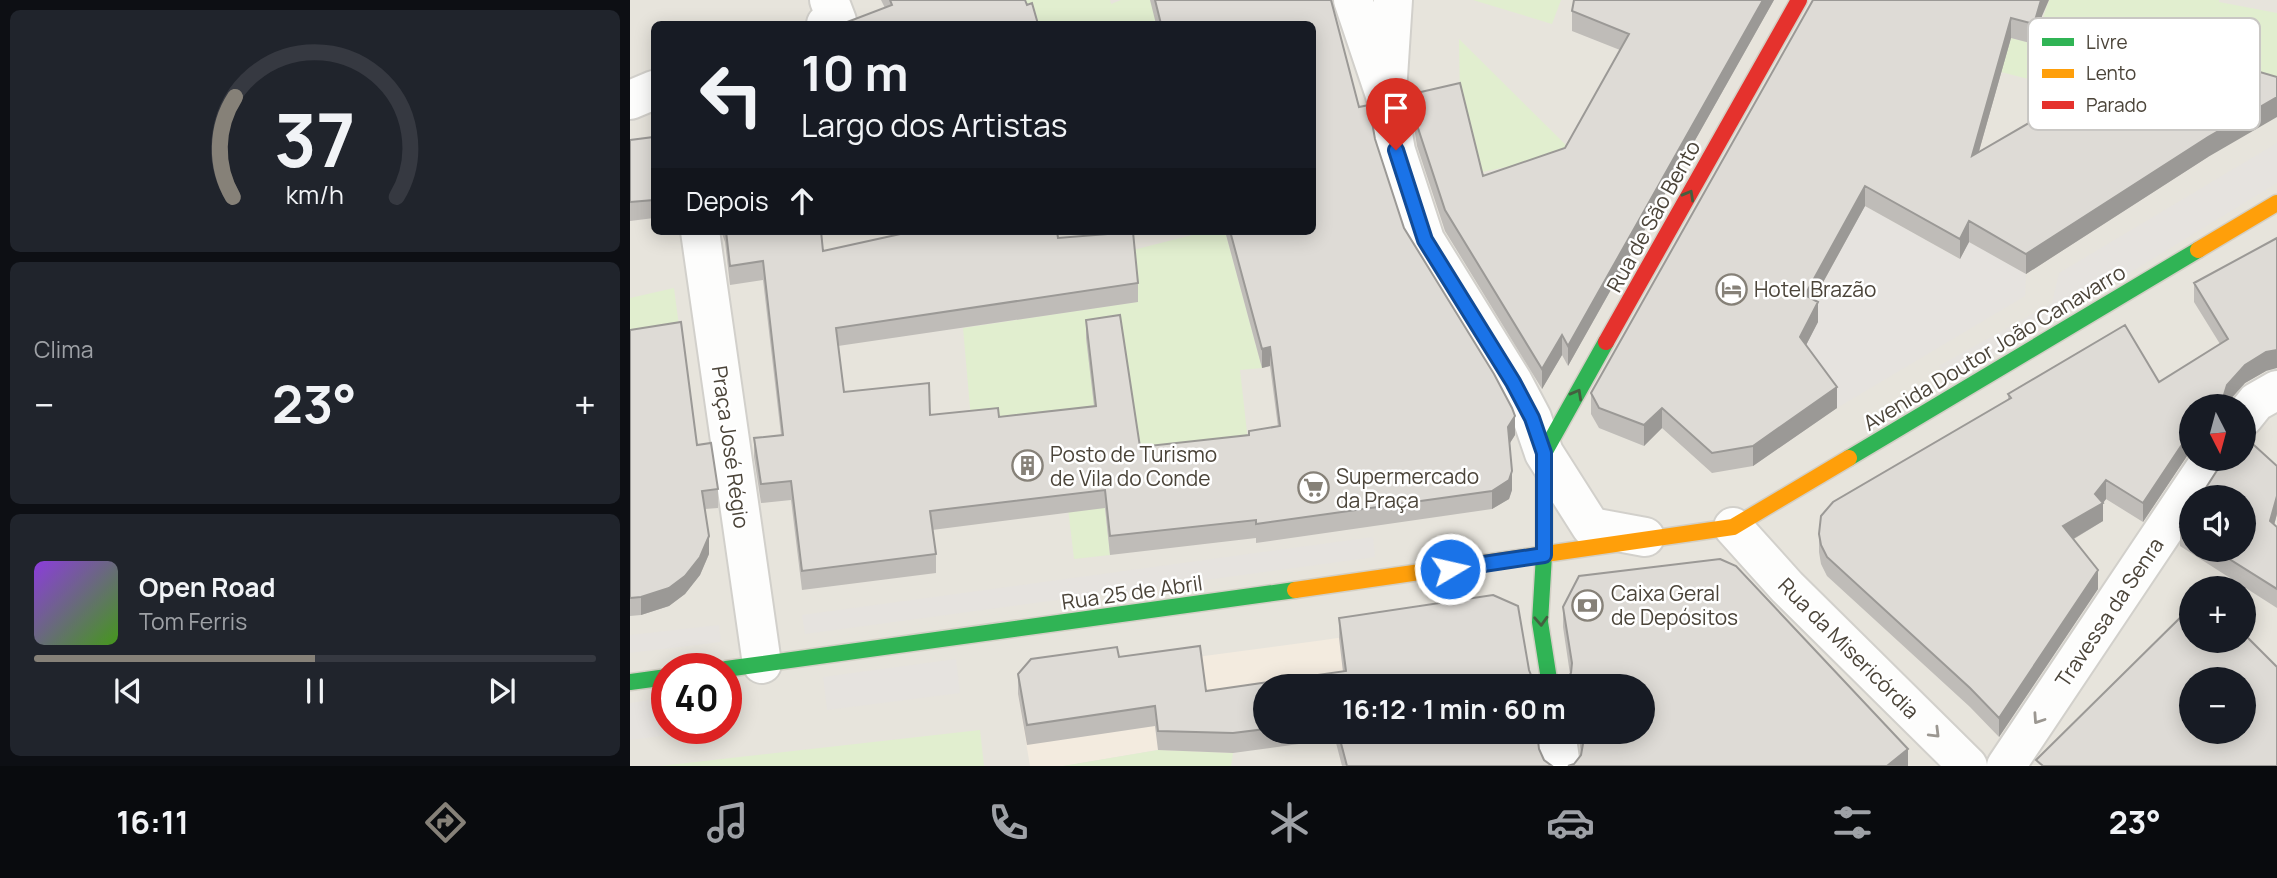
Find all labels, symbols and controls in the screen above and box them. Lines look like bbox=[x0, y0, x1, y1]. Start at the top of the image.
legend bbox=[2028, 18, 2260, 130]
text: Livre bbox=[2086, 29, 2128, 55]
text: 10 m bbox=[801, 39, 909, 106]
icon: left bbox=[686, 49, 777, 140]
text: Lento bbox=[2086, 60, 2136, 86]
pin bbox=[1366, 78, 1426, 150]
text: 37 bbox=[274, 89, 356, 189]
icon: arrive bbox=[1377, 89, 1415, 127]
text: Parado bbox=[2086, 92, 2147, 118]
text: Largo dos Artistas bbox=[801, 103, 1068, 147]
street label: Rua de São Bento bbox=[1600, 135, 1706, 297]
text: km/h bbox=[286, 177, 344, 212]
icon: ahead bbox=[783, 182, 821, 220]
text: Depois bbox=[686, 183, 769, 219]
one-way arrow bbox=[1681, 190, 1694, 203]
street label: Avenida Doutor João Canavarro bbox=[1858, 257, 2130, 437]
hotel icon: Hotel Brazão bbox=[1714, 272, 1748, 306]
place label: Hotel Brazão bbox=[1754, 275, 1876, 303]
text: Clima bbox=[34, 333, 93, 365]
street label: Praça José Régio bbox=[706, 364, 756, 530]
text: 23° bbox=[272, 368, 357, 439]
text: − bbox=[34, 378, 55, 430]
text: + bbox=[574, 378, 596, 430]
one-way arrow bbox=[1569, 388, 1582, 401]
north arrow bbox=[2179, 394, 2256, 471]
map controls bbox=[2179, 394, 2256, 744]
place label: Posto de Turismo de Vila do Conde bbox=[1050, 440, 1217, 492]
building icon: Posto de Turismo de Vila do Conde bbox=[1010, 449, 1044, 483]
place label: Supermercado da Praça bbox=[1336, 462, 1479, 514]
supermarket icon: Supermercado da Praça bbox=[1296, 471, 1330, 505]
button: sound bbox=[2179, 485, 2256, 562]
position arrow bbox=[1413, 532, 1487, 606]
street label: Travessa da Senra bbox=[2049, 532, 2169, 692]
street label: Rua 25 de Abril bbox=[1060, 568, 1204, 616]
text: Open Road bbox=[139, 569, 275, 605]
street label: Rua da Misericórdia bbox=[1773, 572, 1925, 724]
button: + bbox=[2179, 576, 2256, 653]
place label: Caixa Geral de Depósitos bbox=[1611, 579, 1738, 631]
bank icon: Caixa Geral de Depósitos bbox=[1571, 588, 1605, 622]
text: Tom Ferris bbox=[139, 605, 247, 637]
one-way arrow bbox=[1534, 616, 1549, 627]
speed limit sign: 40 bbox=[651, 653, 742, 744]
button: − bbox=[2179, 667, 2256, 744]
icon: previous bbox=[109, 672, 147, 710]
icon: pause bbox=[296, 672, 334, 710]
icon: next bbox=[483, 672, 521, 710]
text: 16:12 · 1 min · 60 m bbox=[1342, 691, 1566, 727]
one-way arrow bbox=[2034, 711, 2046, 724]
one-way arrow bbox=[1926, 725, 1939, 738]
icon: directions bbox=[421, 798, 470, 847]
icon: music bbox=[703, 798, 752, 847]
icon: phone bbox=[984, 798, 1033, 847]
icon: climate bbox=[1265, 798, 1314, 847]
icon: car bbox=[1546, 798, 1595, 847]
icon: filters bbox=[1828, 798, 1877, 847]
text: 16:11 bbox=[116, 800, 189, 844]
text: 23° bbox=[2109, 800, 2161, 844]

